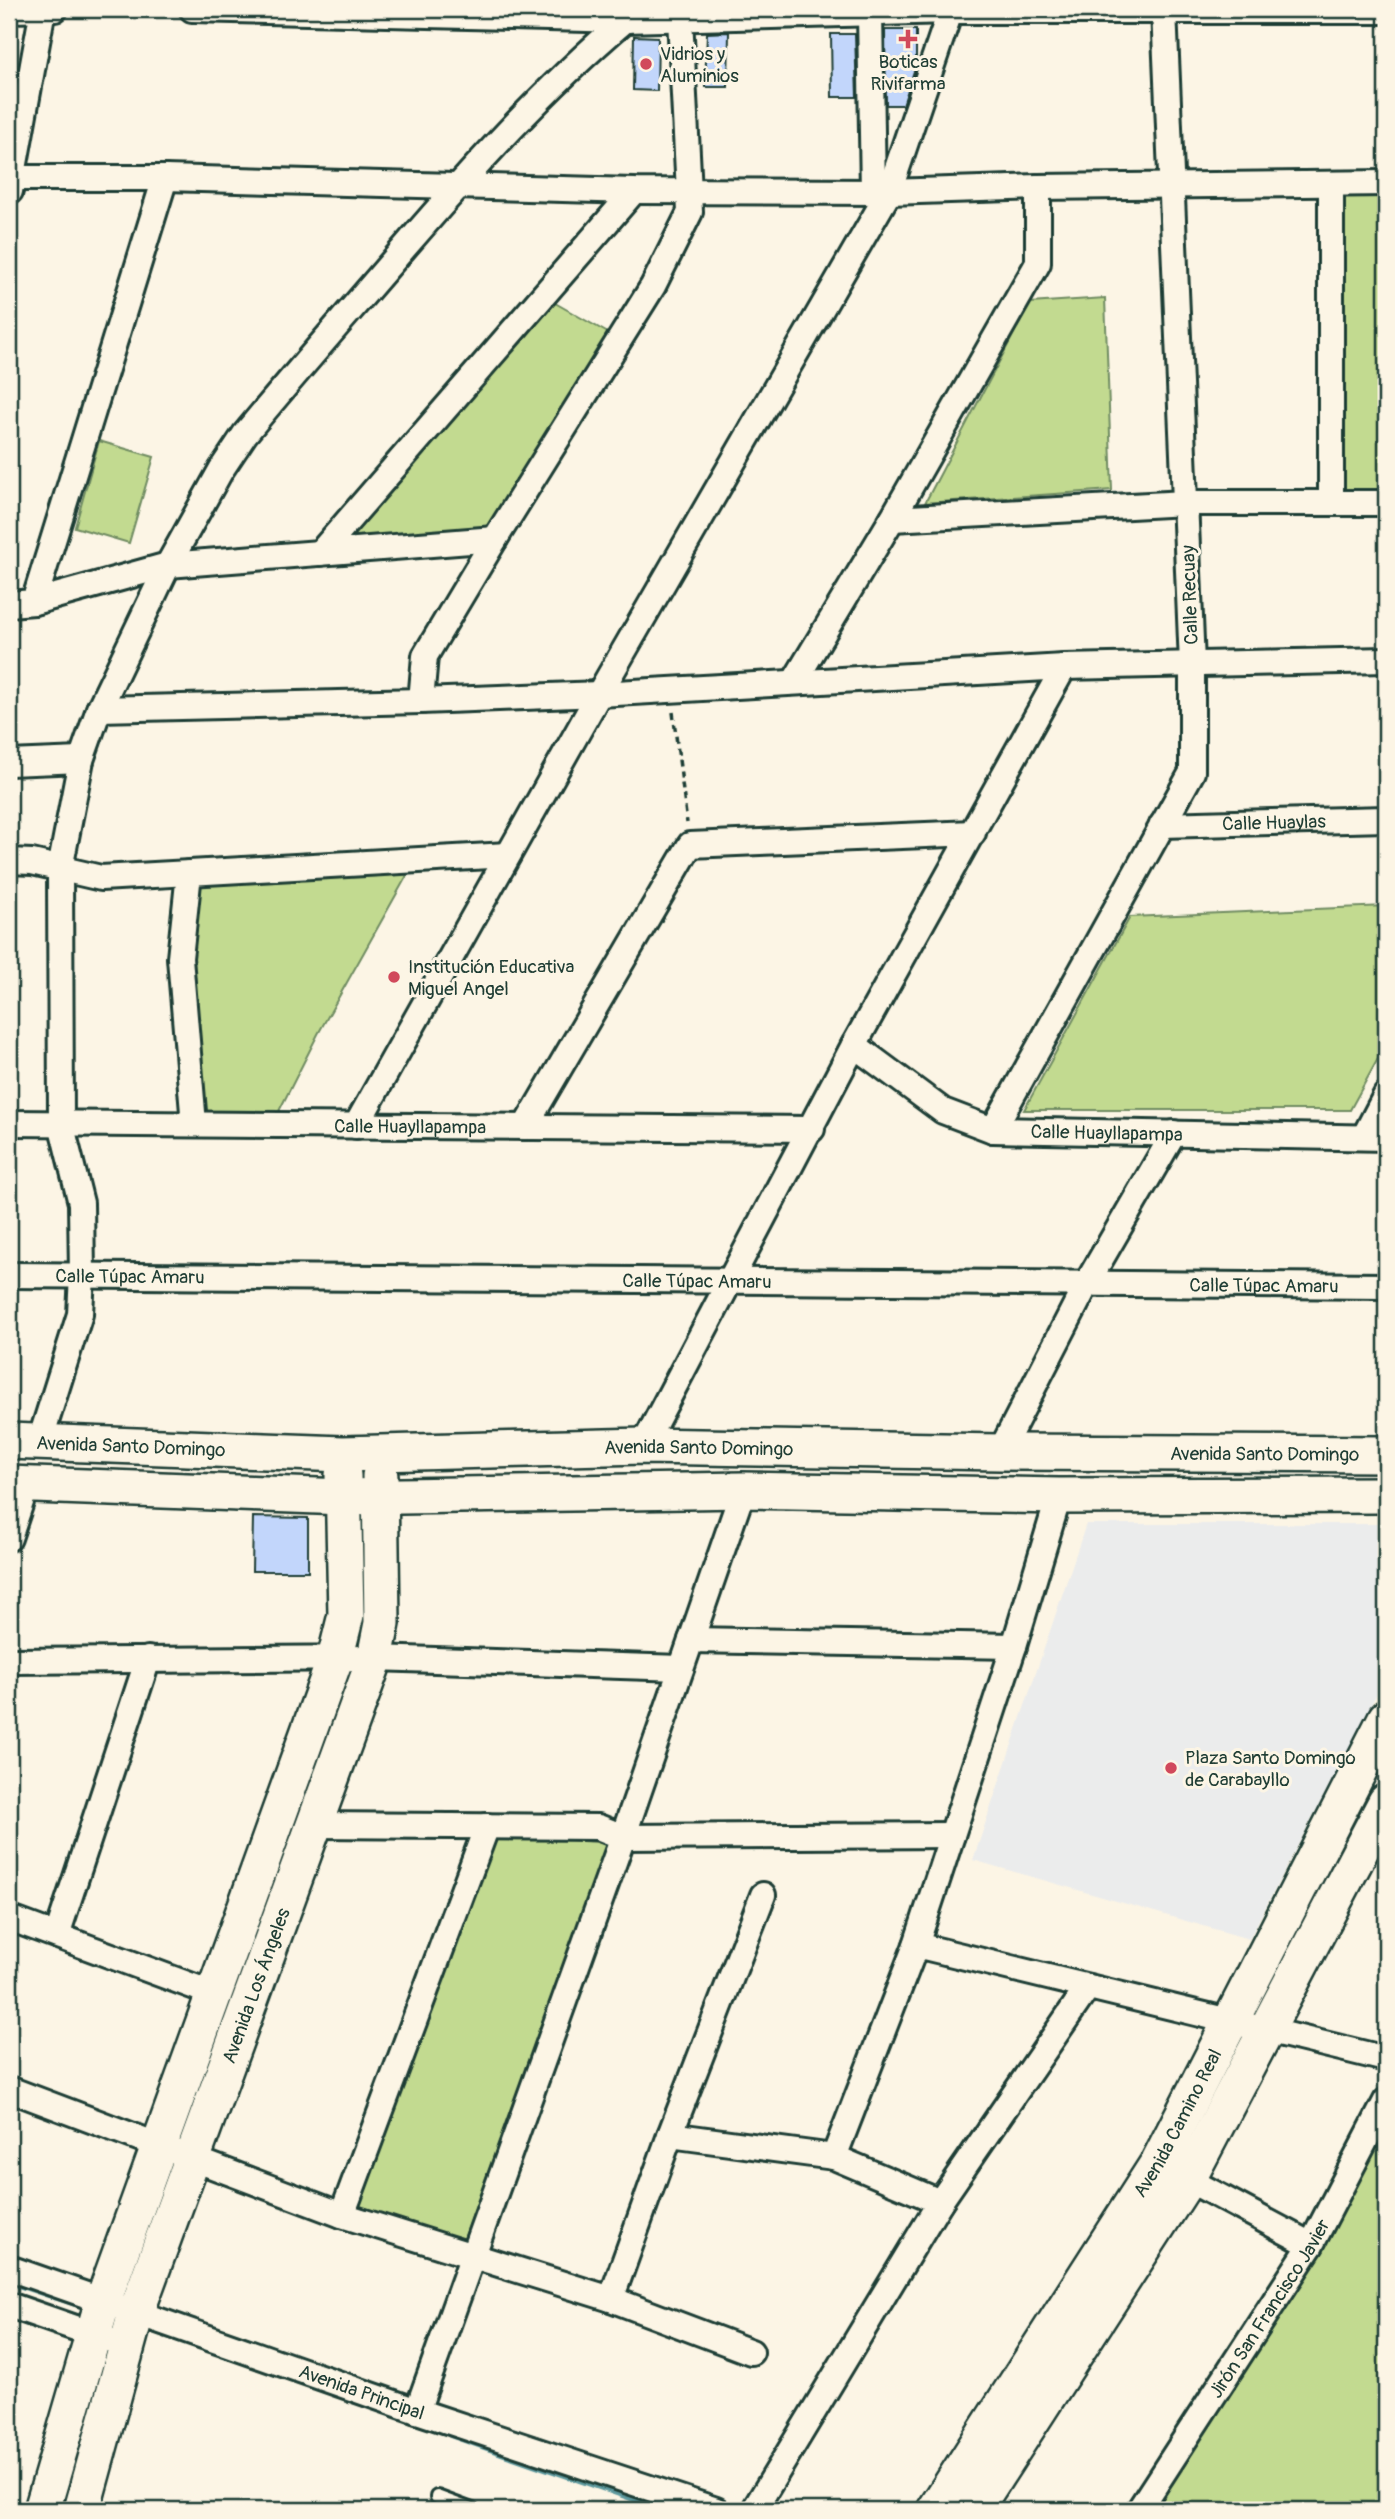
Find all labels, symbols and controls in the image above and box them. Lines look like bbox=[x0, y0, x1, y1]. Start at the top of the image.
marker: Boticas Rivifarma bbox=[900, 31, 916, 47]
place label: Vidrios y Aluminios bbox=[660, 42, 739, 88]
place label: Boticas Rivifarma bbox=[870, 50, 946, 96]
marker: Vidrios y Aluminios bbox=[638, 56, 654, 72]
street label: Calle Recuay bbox=[1176, 545, 1204, 645]
street label: Calle Huaylas bbox=[1222, 810, 1327, 836]
place label: Institución Educativa Miguel Angel bbox=[408, 955, 575, 1001]
marker: Institución Educativa Miguel Angel bbox=[386, 969, 402, 985]
street label: Calle Huayllapampa bbox=[334, 1114, 486, 1140]
street label: Calle Huayllapampa bbox=[1030, 1120, 1183, 1147]
street label: Calle Túpac Amaru bbox=[55, 1264, 205, 1290]
street label: Calle Túpac Amaru bbox=[622, 1269, 772, 1294]
street label: Calle Túpac Amaru bbox=[1189, 1273, 1339, 1299]
street label: Avenida Santo Domingo bbox=[36, 1431, 226, 1462]
street label: Avenida Santo Domingo bbox=[604, 1435, 793, 1462]
street label: Avenida Santo Domingo bbox=[1170, 1442, 1359, 1467]
place label: Plaza Santo Domingo de Carabayllo bbox=[1185, 1746, 1356, 1792]
marker: Plaza Santo Domingo de Carabayllo bbox=[1163, 1760, 1179, 1776]
street label: Avenida Los Ángeles bbox=[217, 1904, 296, 2067]
street label: Avenida Camino Real bbox=[1128, 2045, 1228, 2202]
street label: Jirón San Francisco Javier bbox=[1204, 2215, 1336, 2403]
street label: Avenida Principal bbox=[296, 2360, 427, 2426]

